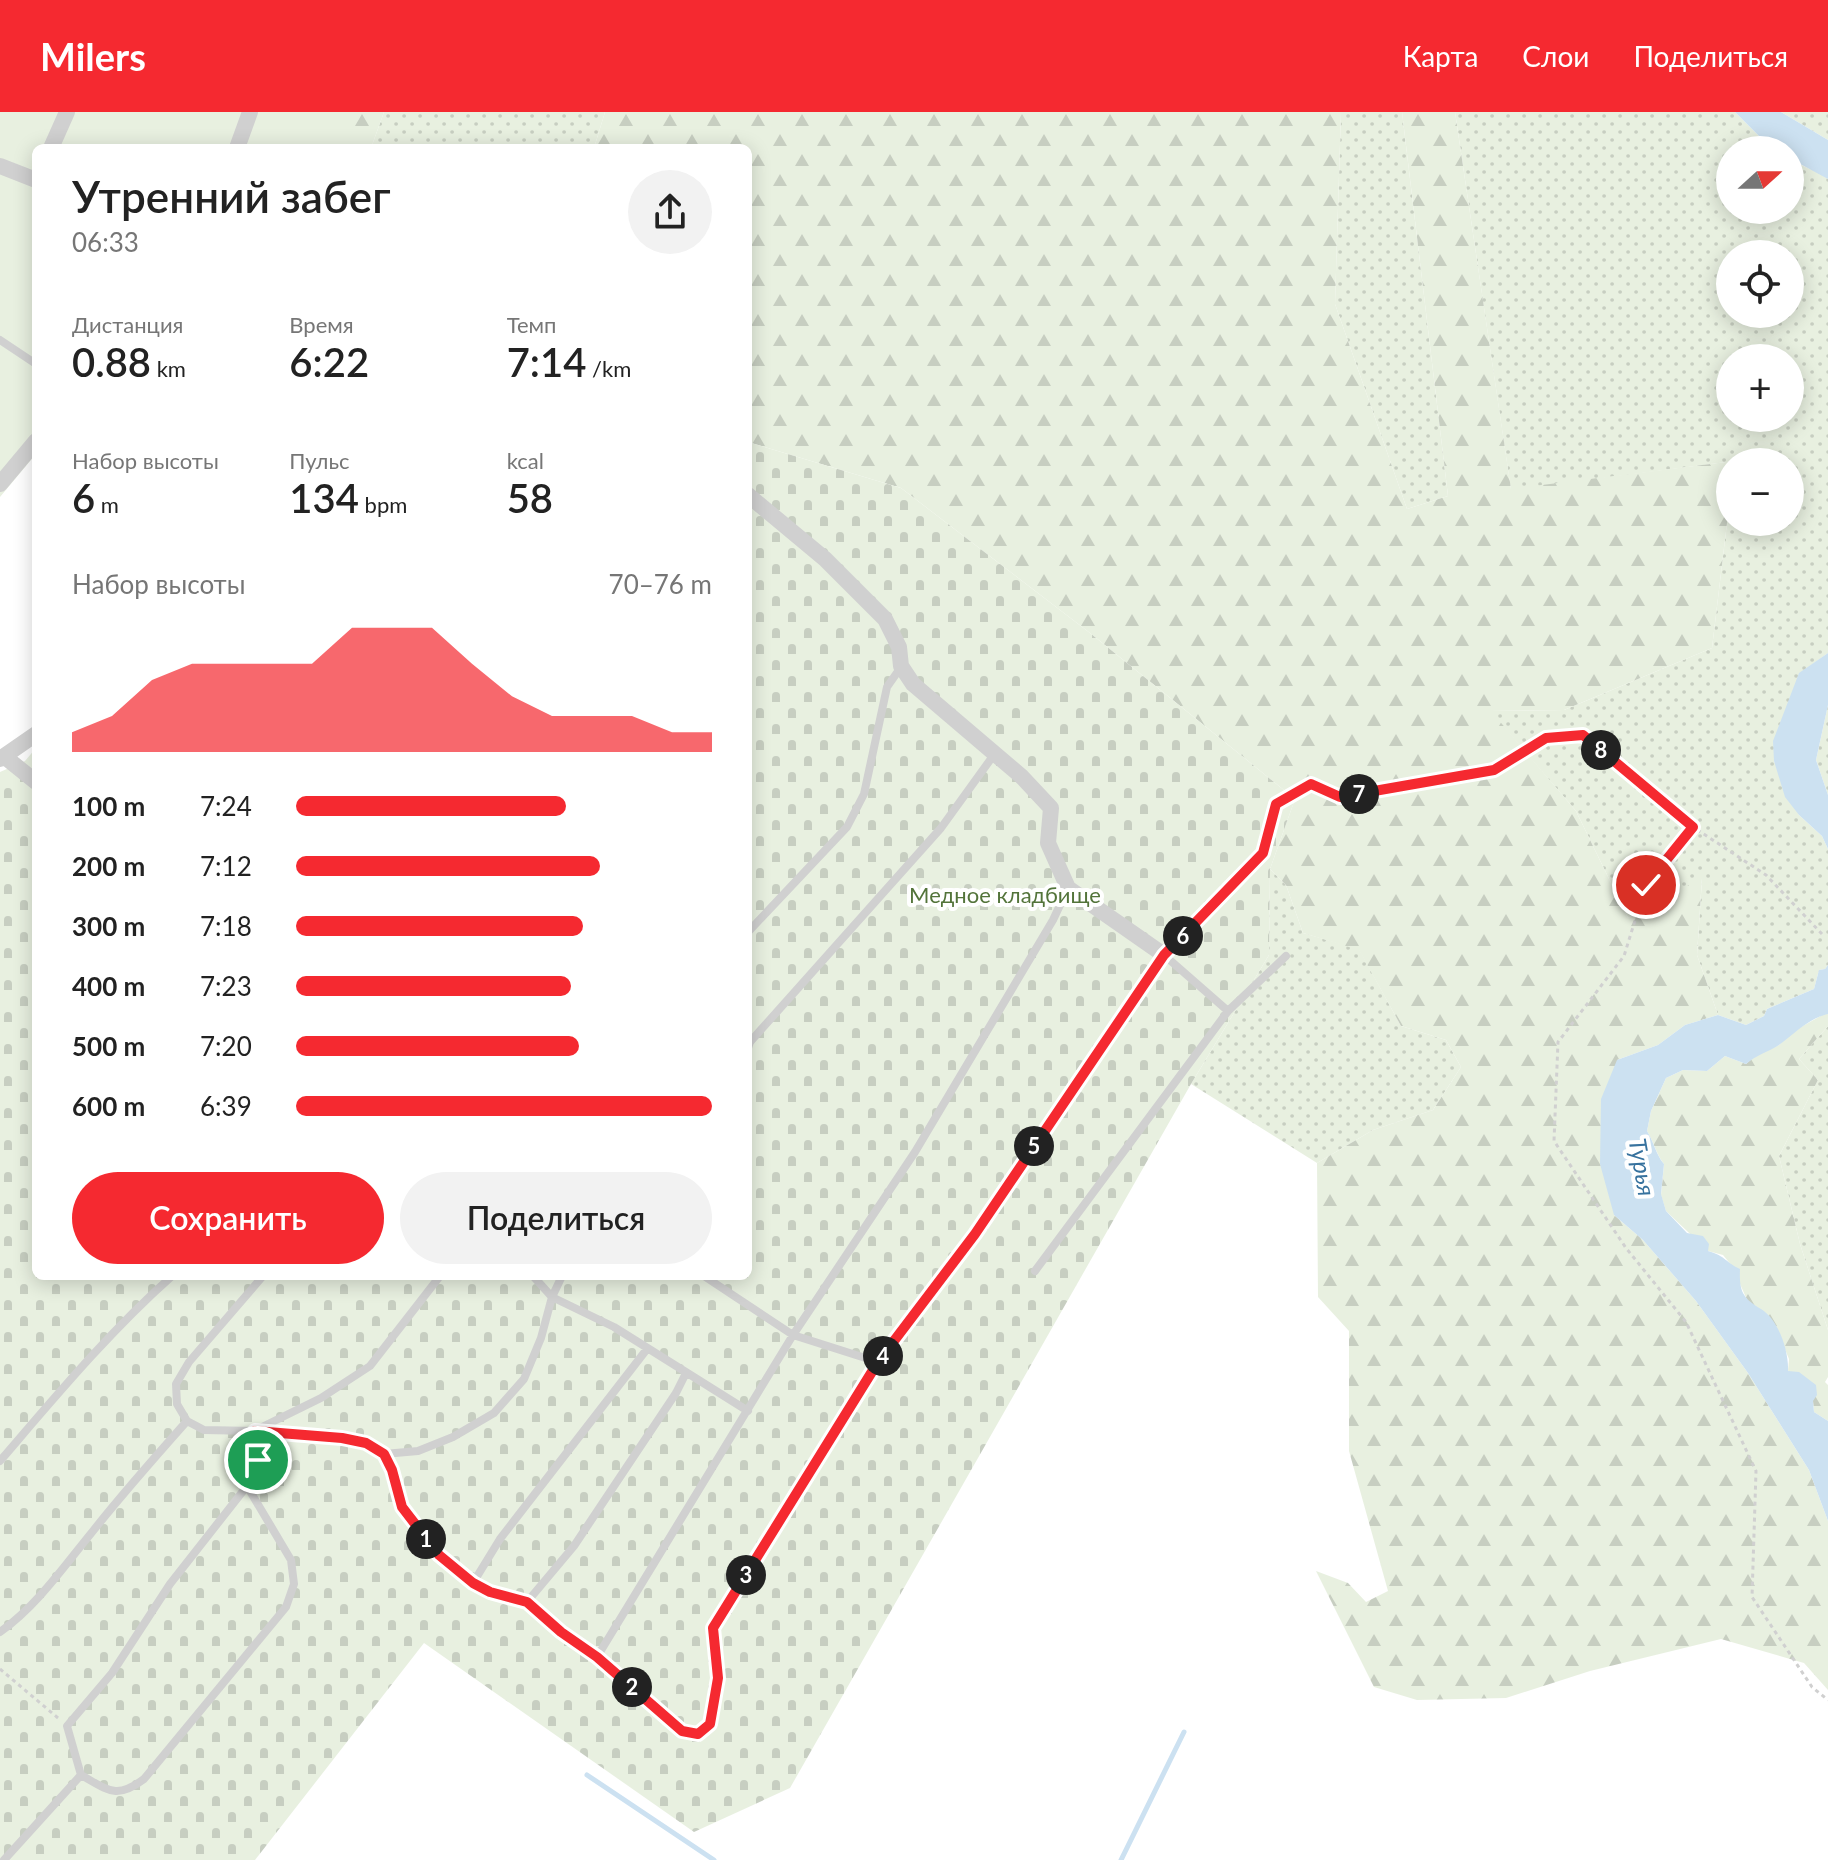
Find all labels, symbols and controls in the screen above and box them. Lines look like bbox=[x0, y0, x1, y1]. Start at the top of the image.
text: Milers bbox=[40, 33, 146, 79]
text: Карта bbox=[1403, 39, 1478, 73]
text: Слои bbox=[1522, 39, 1589, 73]
text: Поделиться bbox=[1633, 39, 1788, 73]
north arrow bbox=[1716, 136, 1804, 224]
map controls bbox=[1716, 136, 1804, 536]
text: Утренний забег bbox=[72, 170, 391, 222]
button: share bbox=[628, 170, 712, 254]
text: 06:33 bbox=[72, 226, 139, 258]
button: locate bbox=[1716, 240, 1804, 328]
text: Дистанция bbox=[72, 311, 183, 338]
text: Время bbox=[289, 311, 354, 338]
text: Темп bbox=[507, 311, 557, 338]
text: 0.88 bbox=[72, 338, 151, 386]
text: 6:22 bbox=[289, 338, 369, 386]
text: 7:14 bbox=[507, 338, 586, 386]
button: + bbox=[1716, 344, 1804, 432]
text: km bbox=[151, 355, 186, 382]
text: /km bbox=[586, 355, 631, 382]
text: Набор высоты bbox=[72, 447, 219, 474]
text: Пульс bbox=[289, 447, 350, 474]
text: kcal bbox=[507, 447, 544, 474]
button: − bbox=[1716, 448, 1804, 536]
text: 6 bbox=[72, 474, 95, 522]
text: 134 bbox=[289, 474, 359, 522]
text: 58 bbox=[507, 474, 553, 522]
text: m bbox=[95, 491, 119, 518]
text: bpm bbox=[359, 491, 407, 518]
text: Набор высоты bbox=[72, 568, 246, 600]
text: 70–76 m bbox=[609, 568, 712, 600]
pin: 8 bbox=[1581, 730, 1621, 770]
text: 8 bbox=[1595, 736, 1607, 763]
pin: 7 bbox=[1339, 774, 1379, 814]
text: 7 bbox=[1353, 780, 1365, 807]
text: 100 m bbox=[72, 790, 145, 822]
text: 7:24 bbox=[200, 790, 252, 822]
text: 200 m bbox=[72, 850, 145, 882]
text: 7:12 bbox=[200, 850, 252, 882]
pin bbox=[1612, 851, 1680, 919]
icon: check bbox=[1624, 863, 1668, 907]
park label: Медное кладбище bbox=[909, 881, 1101, 908]
text: 300 m bbox=[72, 910, 145, 942]
text: 7:18 bbox=[200, 910, 252, 942]
pin: 6 bbox=[1163, 916, 1203, 956]
text: 6 bbox=[1177, 922, 1189, 949]
text: 400 m bbox=[72, 970, 145, 1002]
text: 7:23 bbox=[200, 970, 252, 1002]
text: 500 m bbox=[72, 1030, 145, 1062]
text: 7:20 bbox=[200, 1030, 252, 1062]
text: 600 m bbox=[72, 1090, 145, 1122]
text: 6:39 bbox=[200, 1090, 252, 1122]
pin: 5 bbox=[1014, 1126, 1054, 1166]
text: 5 bbox=[1028, 1132, 1040, 1159]
water label: Турья bbox=[1624, 1136, 1662, 1198]
button: Сохранить bbox=[72, 1172, 384, 1264]
button: Поделиться bbox=[400, 1172, 712, 1264]
pin: 4 bbox=[863, 1336, 903, 1376]
text: 4 bbox=[877, 1342, 889, 1369]
pin bbox=[224, 1426, 292, 1494]
icon: arrive bbox=[236, 1438, 280, 1482]
pin: 1 bbox=[406, 1519, 446, 1559]
text: 1 bbox=[420, 1525, 432, 1552]
pin: 3 bbox=[726, 1555, 766, 1595]
text: 3 bbox=[740, 1561, 752, 1588]
pin: 2 bbox=[612, 1667, 652, 1707]
text: 2 bbox=[626, 1673, 638, 1700]

